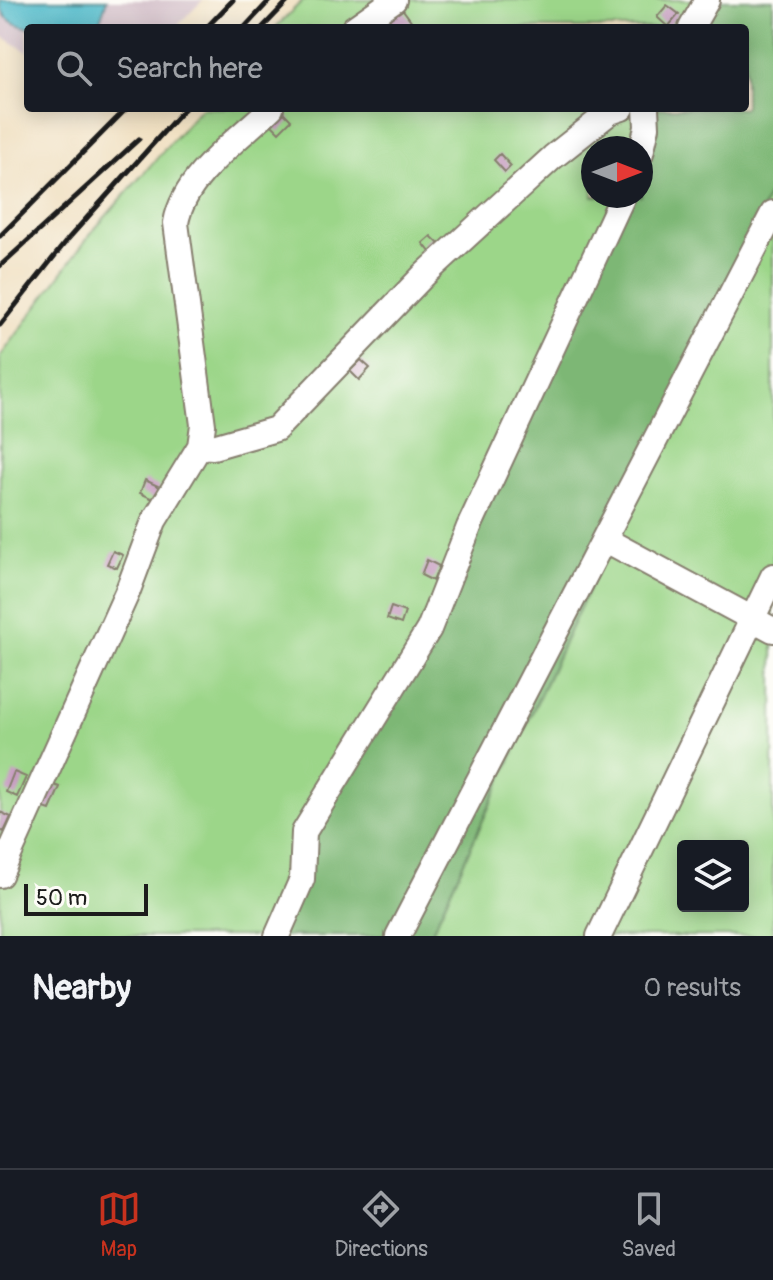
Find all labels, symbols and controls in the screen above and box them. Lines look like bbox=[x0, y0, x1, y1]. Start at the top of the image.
search box bbox=[24, 24, 749, 112]
icon: search bbox=[52, 46, 96, 90]
text: Search here bbox=[116, 50, 263, 87]
north arrow bbox=[581, 136, 653, 208]
map controls bbox=[677, 840, 749, 912]
button: layers bbox=[677, 840, 749, 912]
scale bar bbox=[24, 880, 148, 916]
text: 50 m bbox=[36, 884, 87, 912]
text: Nearby bbox=[32, 967, 131, 1010]
text: 0 results bbox=[644, 972, 741, 1004]
tab: Map bbox=[97, 1187, 141, 1263]
tab: Directions bbox=[335, 1187, 428, 1263]
tab: Saved bbox=[622, 1187, 676, 1263]

